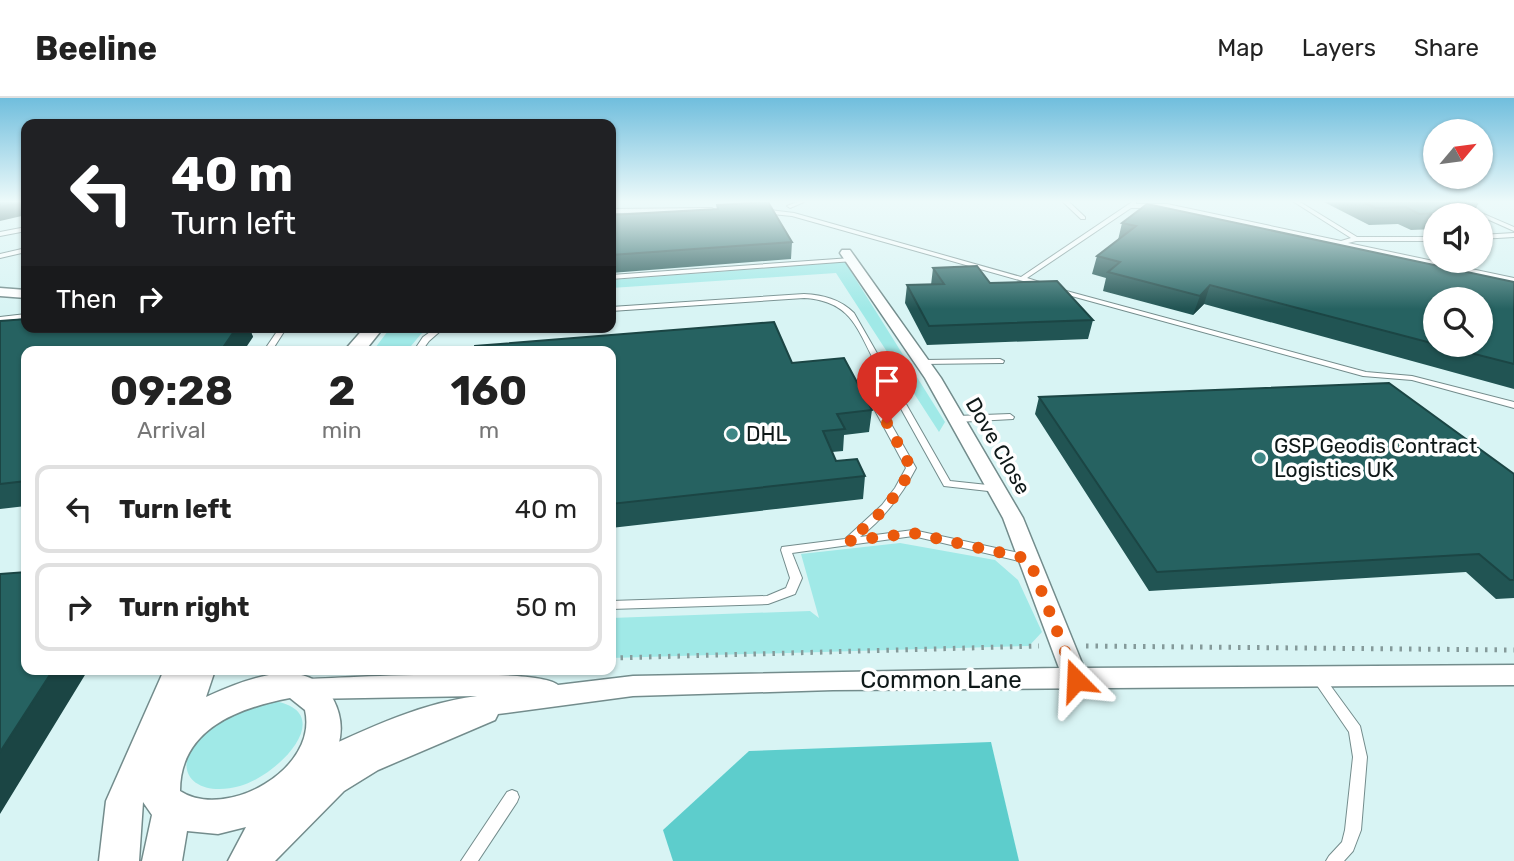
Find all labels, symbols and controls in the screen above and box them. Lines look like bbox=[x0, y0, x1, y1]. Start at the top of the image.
text: Beeline bbox=[35, 29, 157, 68]
text: Map bbox=[1217, 34, 1264, 62]
text: Layers bbox=[1302, 34, 1376, 62]
text: Share bbox=[1414, 34, 1479, 62]
north arrow bbox=[1423, 119, 1493, 189]
map controls bbox=[1423, 119, 1493, 357]
text: 40 m bbox=[171, 145, 293, 203]
icon: left bbox=[56, 147, 147, 238]
button: sound bbox=[1423, 203, 1493, 273]
text: Turn left bbox=[171, 204, 296, 242]
icon: right bbox=[131, 280, 169, 318]
text: Then bbox=[56, 284, 117, 315]
button: search bbox=[1423, 287, 1493, 357]
pin bbox=[857, 351, 917, 423]
icon: arrive bbox=[868, 362, 906, 400]
text: 09:28 bbox=[110, 366, 233, 416]
text: 2 bbox=[328, 366, 355, 416]
text: 160 bbox=[451, 366, 527, 416]
street label: Dove Close bbox=[961, 393, 1036, 499]
text: Arrival bbox=[137, 416, 206, 444]
text: min bbox=[322, 416, 362, 444]
text: m bbox=[479, 416, 499, 444]
place label: DHL bbox=[746, 421, 787, 446]
marker: DHL bbox=[724, 426, 740, 442]
place label: GSP Geodis Contract Logistics UK bbox=[1274, 433, 1477, 482]
marker: GSP Geodis Contract Logistics UK bbox=[1252, 450, 1268, 466]
icon: left bbox=[60, 490, 98, 528]
text: Turn left bbox=[119, 494, 231, 525]
text: 40 m bbox=[515, 494, 577, 525]
icon: right bbox=[60, 588, 98, 626]
text: Turn right bbox=[119, 592, 249, 623]
text: 50 m bbox=[516, 592, 577, 623]
position arrow bbox=[1039, 643, 1113, 717]
street label: Common Lane bbox=[860, 666, 1022, 694]

